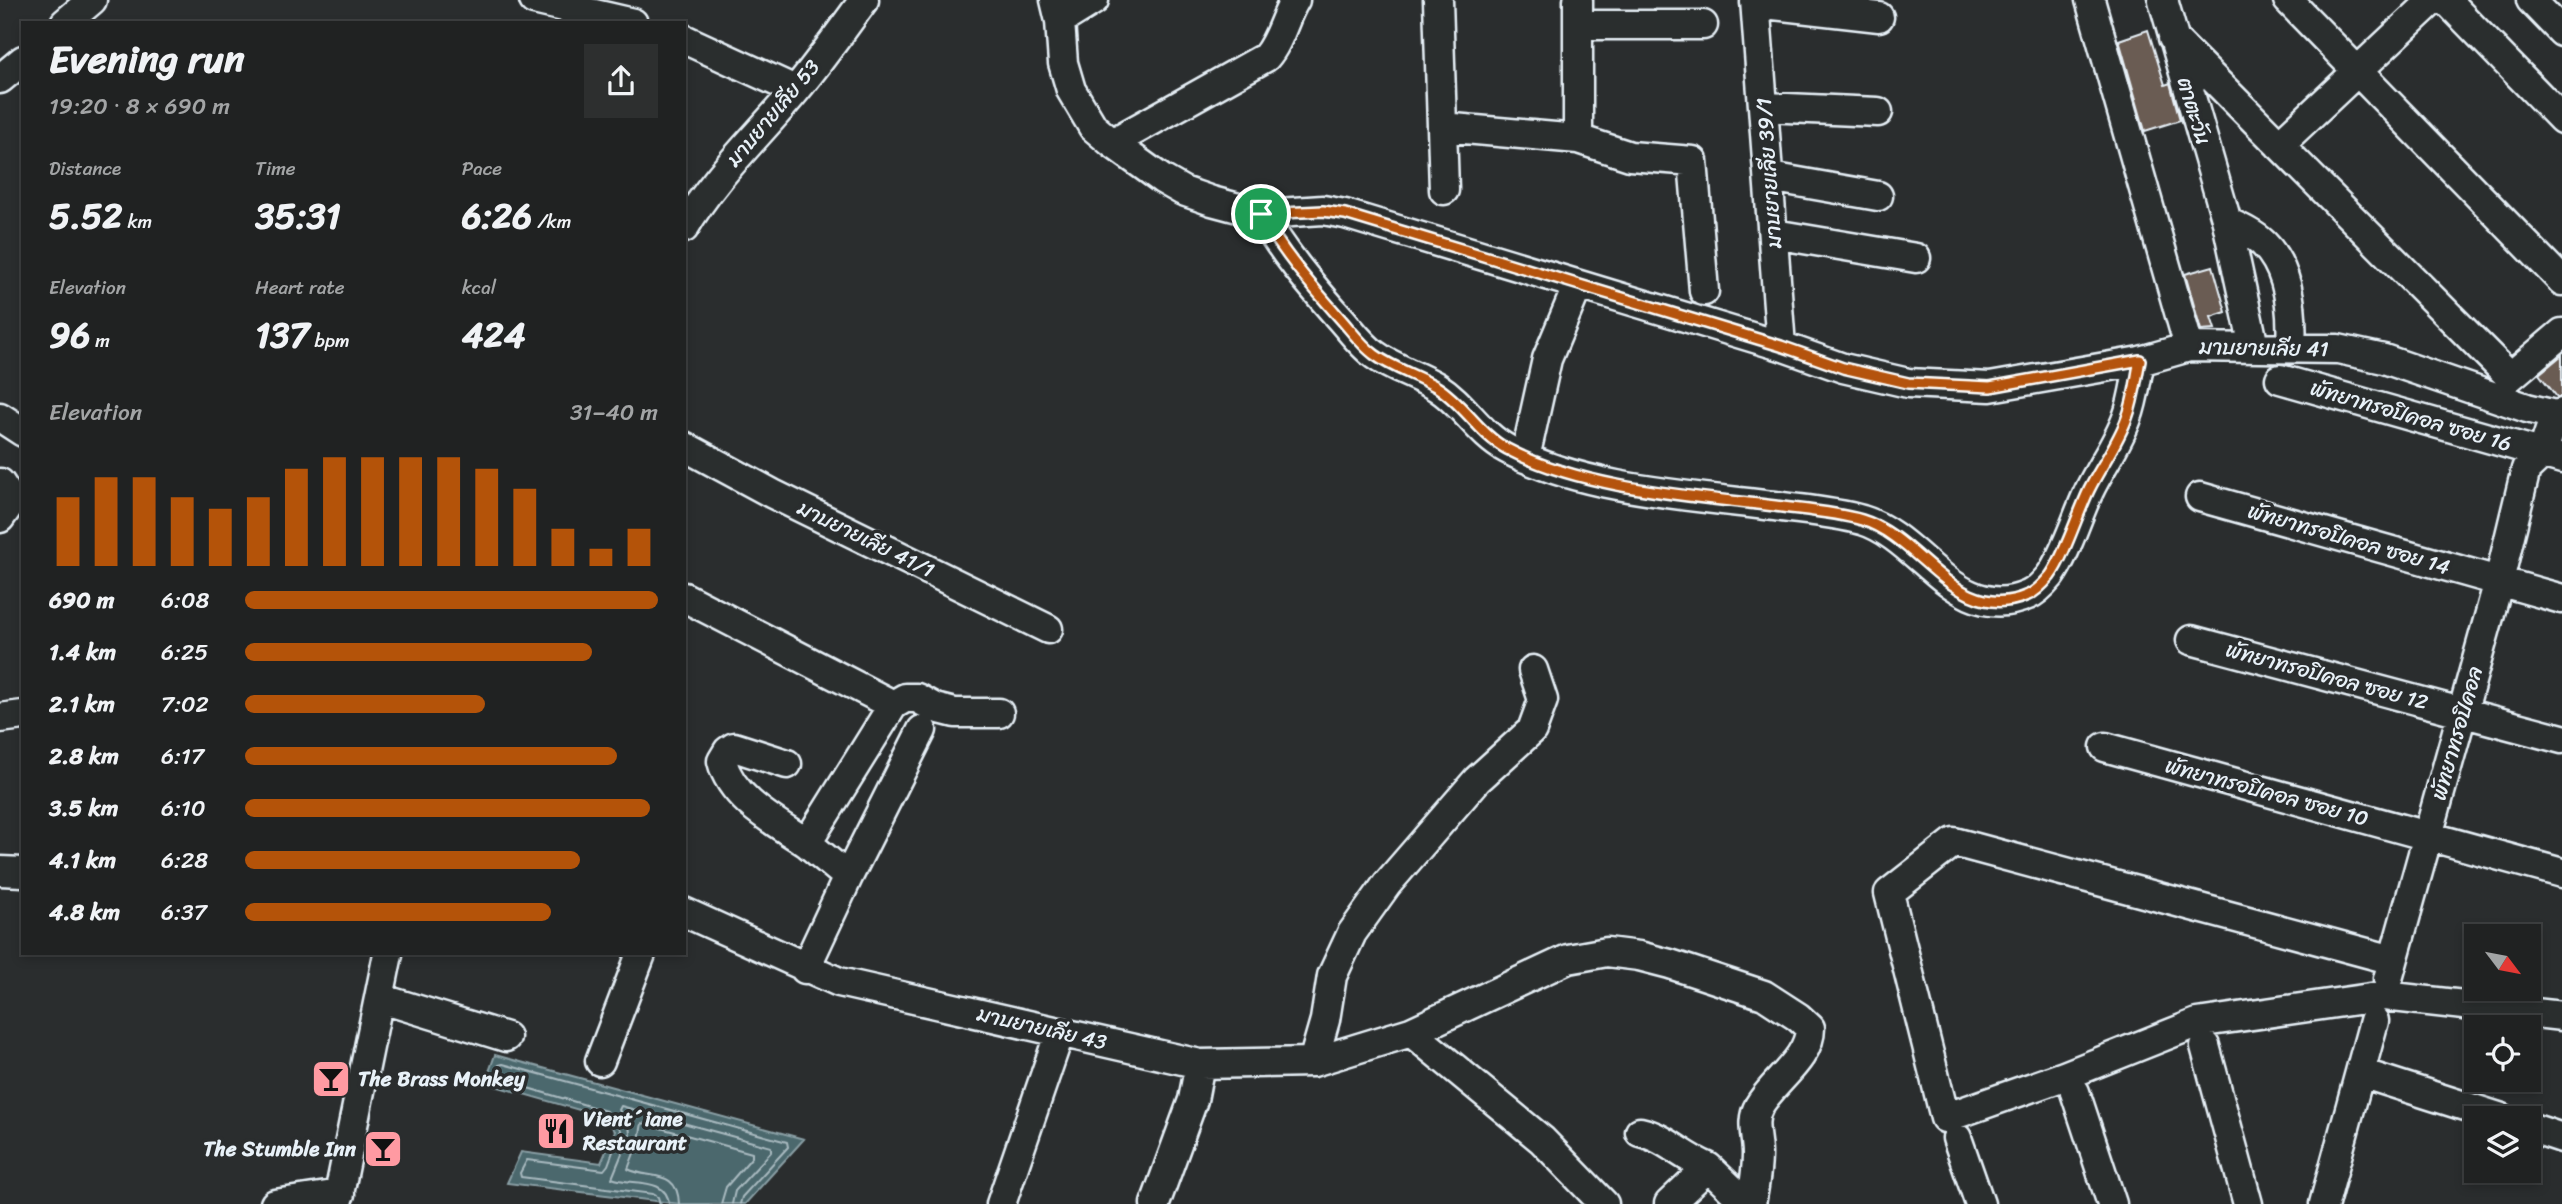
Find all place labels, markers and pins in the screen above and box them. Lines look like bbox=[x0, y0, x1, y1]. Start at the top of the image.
pin bbox=[1231, 184, 1291, 244]
bar icon: The Brass Monkey bbox=[310, 1058, 352, 1100]
place label: The Brass Monkey bbox=[358, 1060, 526, 1098]
place label: Vient´iane Restaurant bbox=[582, 1100, 688, 1162]
restaurant icon: Vient´iane Restaurant bbox=[535, 1110, 577, 1152]
bar icon: The Stumble Inn bbox=[362, 1128, 404, 1170]
place label: The Stumble Inn bbox=[203, 1130, 357, 1168]

